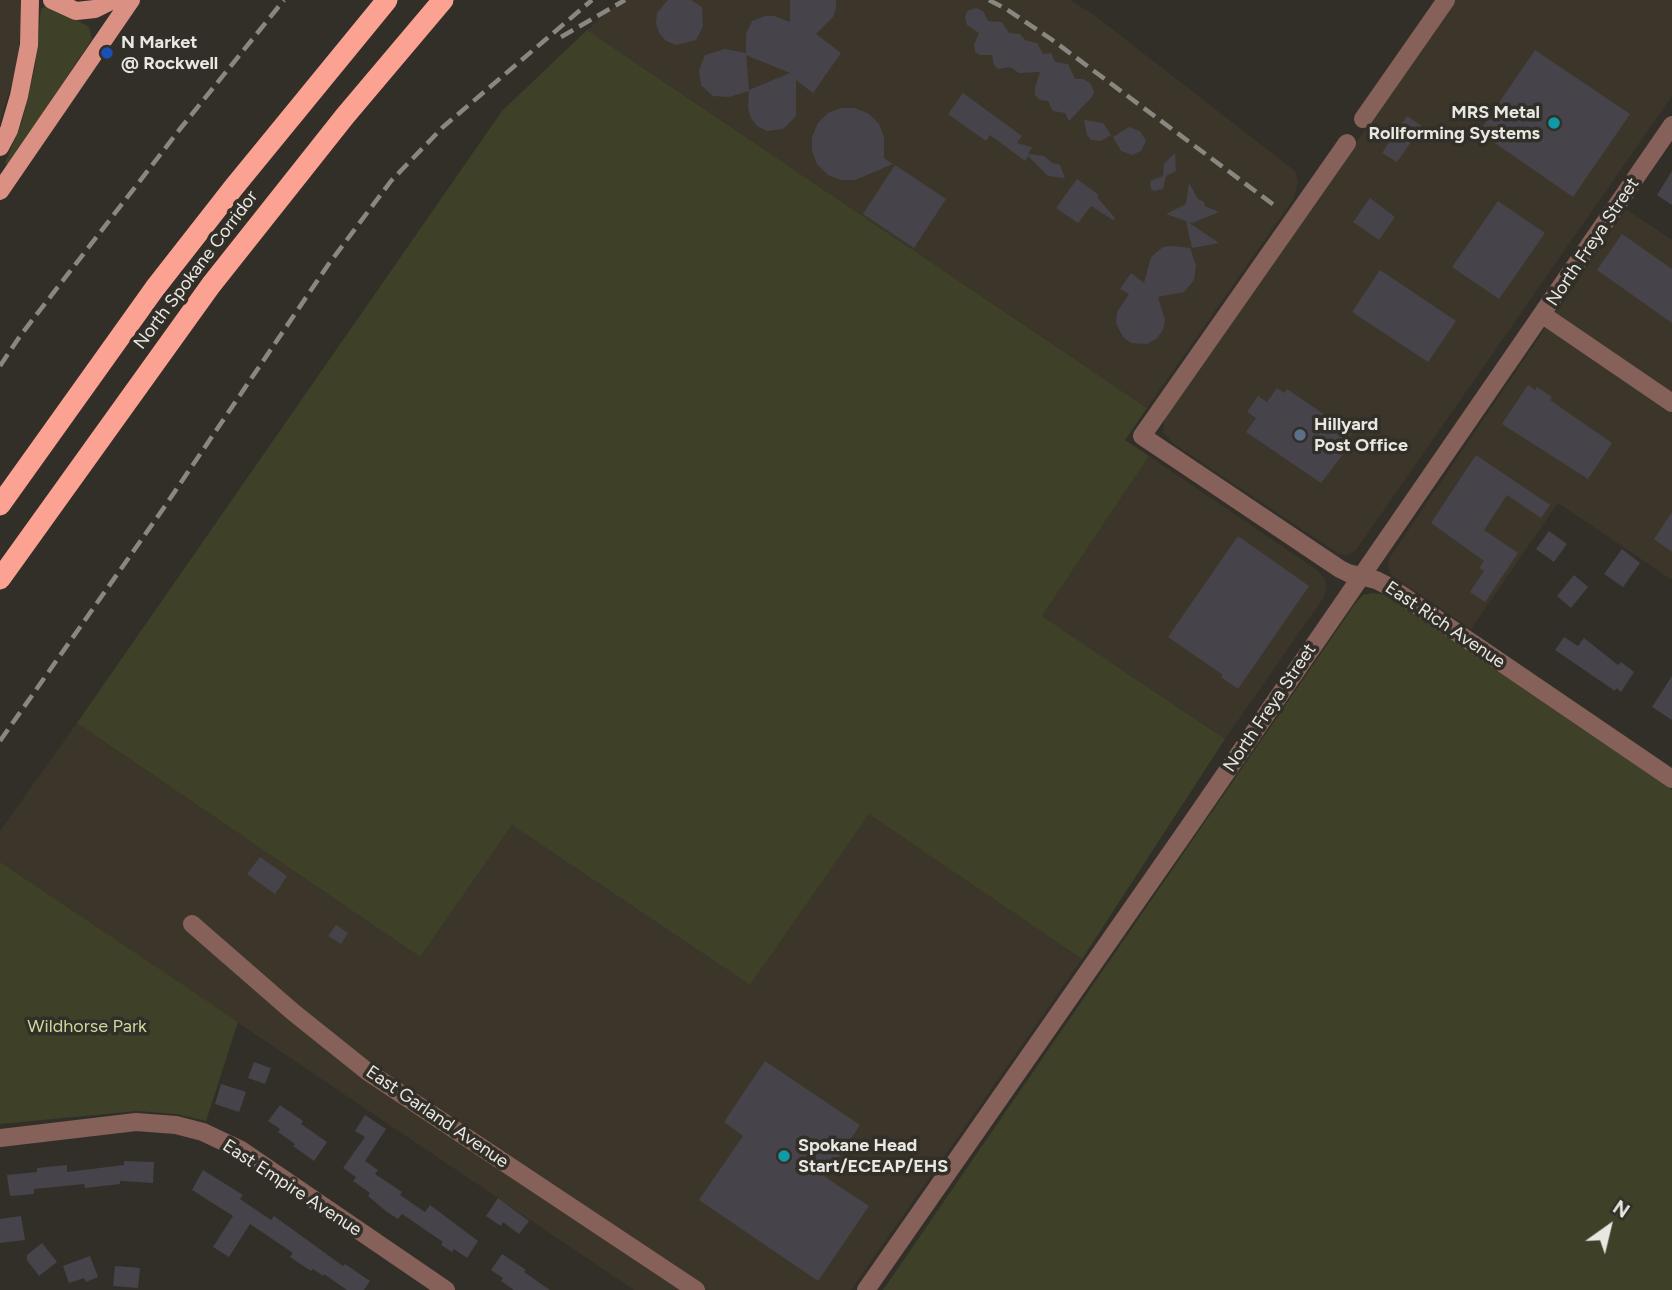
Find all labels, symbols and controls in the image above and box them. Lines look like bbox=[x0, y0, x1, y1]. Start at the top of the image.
place label: N Market @ Rockwell bbox=[121, 32, 218, 74]
marker: N Market @ Rockwell bbox=[99, 45, 115, 61]
place label: MRS Metal Rollforming Systems bbox=[1368, 102, 1540, 144]
marker: MRS Metal Rollforming Systems bbox=[1546, 115, 1562, 131]
street label: North Freya Street bbox=[1542, 174, 1644, 310]
street label: North Spokane Corridor bbox=[129, 187, 263, 353]
place label: Hillyard Post Office bbox=[1314, 414, 1408, 457]
marker: Hillyard Post Office bbox=[1292, 427, 1308, 443]
street label: East Rich Avenue bbox=[1381, 577, 1509, 673]
street label: North Freya Street bbox=[1219, 640, 1321, 776]
park label: Wildhorse Park bbox=[27, 1016, 147, 1038]
street label: East Garland Avenue bbox=[362, 1061, 512, 1173]
street label: East Empire Avenue bbox=[218, 1135, 366, 1241]
place label: Spokane Head Start/ECEAP/EHS bbox=[798, 1135, 948, 1178]
marker: Spokane Head Start/ECEAP/EHS bbox=[776, 1148, 792, 1164]
north arrow bbox=[1574, 1192, 1644, 1262]
text: N bbox=[1609, 1196, 1634, 1223]

